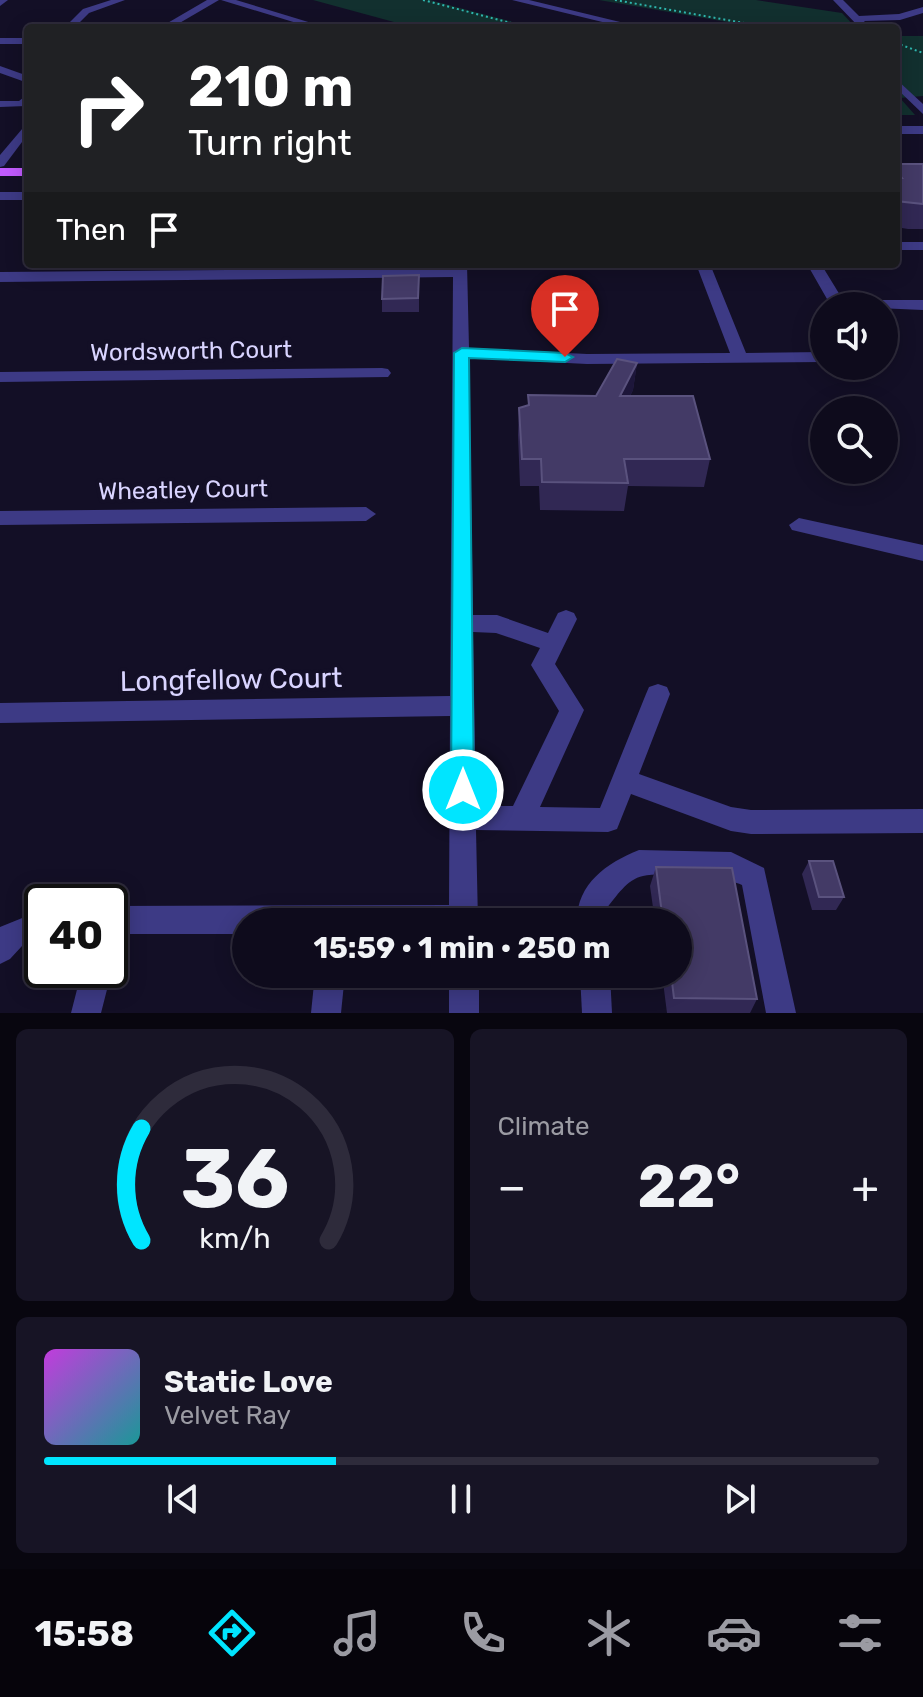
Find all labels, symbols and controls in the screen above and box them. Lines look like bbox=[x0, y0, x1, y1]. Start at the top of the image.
text: 210 m bbox=[188, 54, 354, 120]
icon: right bbox=[56, 56, 160, 160]
text: Turn right bbox=[188, 121, 352, 164]
icon: arrive bbox=[142, 208, 186, 252]
text: Then bbox=[56, 212, 126, 248]
pin bbox=[531, 275, 599, 357]
icon: arrive bbox=[543, 287, 587, 331]
map controls bbox=[810, 292, 898, 484]
button: sound bbox=[810, 292, 898, 380]
street label: Wordsworth Court bbox=[90, 335, 292, 367]
button: search bbox=[810, 396, 898, 484]
street label: Wheatley Court bbox=[98, 475, 268, 505]
street label: Longfellow Court bbox=[119, 661, 343, 698]
position arrow bbox=[421, 748, 505, 832]
speed limit sign: 40 bbox=[24, 884, 128, 988]
text: 15:59 · 1 min · 250 m bbox=[314, 930, 610, 966]
text: Climate bbox=[498, 1111, 590, 1142]
text: 36 bbox=[180, 1129, 289, 1228]
text: 22° bbox=[638, 1151, 740, 1222]
text: − bbox=[498, 1161, 526, 1213]
text: + bbox=[852, 1161, 879, 1213]
text: km/h bbox=[199, 1221, 270, 1255]
text: Static Love bbox=[164, 1364, 333, 1400]
text: Velvet Ray bbox=[164, 1400, 291, 1431]
icon: previous bbox=[161, 1477, 205, 1521]
icon: pause bbox=[439, 1477, 483, 1521]
icon: next bbox=[718, 1477, 762, 1521]
icon: directions bbox=[204, 1605, 260, 1661]
icon: music bbox=[329, 1605, 385, 1661]
icon: phone bbox=[455, 1605, 511, 1661]
icon: climate bbox=[581, 1605, 637, 1661]
icon: car bbox=[706, 1605, 762, 1661]
icon: filters bbox=[832, 1605, 888, 1661]
text: 15:58 bbox=[35, 1612, 134, 1655]

